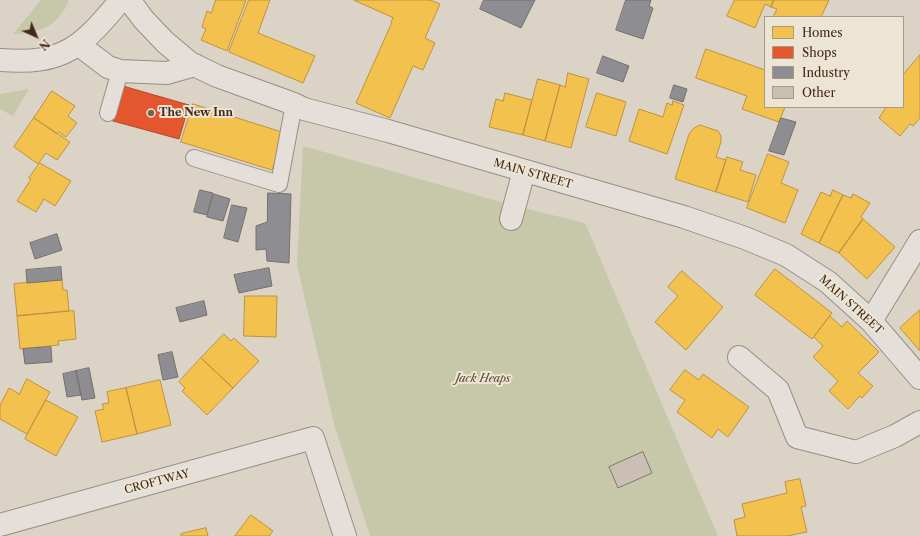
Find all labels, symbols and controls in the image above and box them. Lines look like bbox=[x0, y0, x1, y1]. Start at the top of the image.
north arrow bbox=[16, 16, 56, 56]
legend bbox=[764, 16, 904, 108]
text: Homes bbox=[802, 25, 842, 40]
text: N bbox=[36, 36, 53, 53]
text: Shops bbox=[802, 45, 837, 60]
text: Industry bbox=[802, 65, 850, 80]
text: Other bbox=[802, 85, 836, 100]
place label: The New Inn bbox=[159, 106, 233, 120]
marker: The New Inn bbox=[146, 108, 156, 118]
street label: MAIN STREET bbox=[492, 156, 574, 192]
street label: MAIN STREET bbox=[816, 273, 886, 337]
park label: Jack Heaps bbox=[455, 372, 511, 386]
street label: CROFTWAY bbox=[123, 467, 191, 497]

